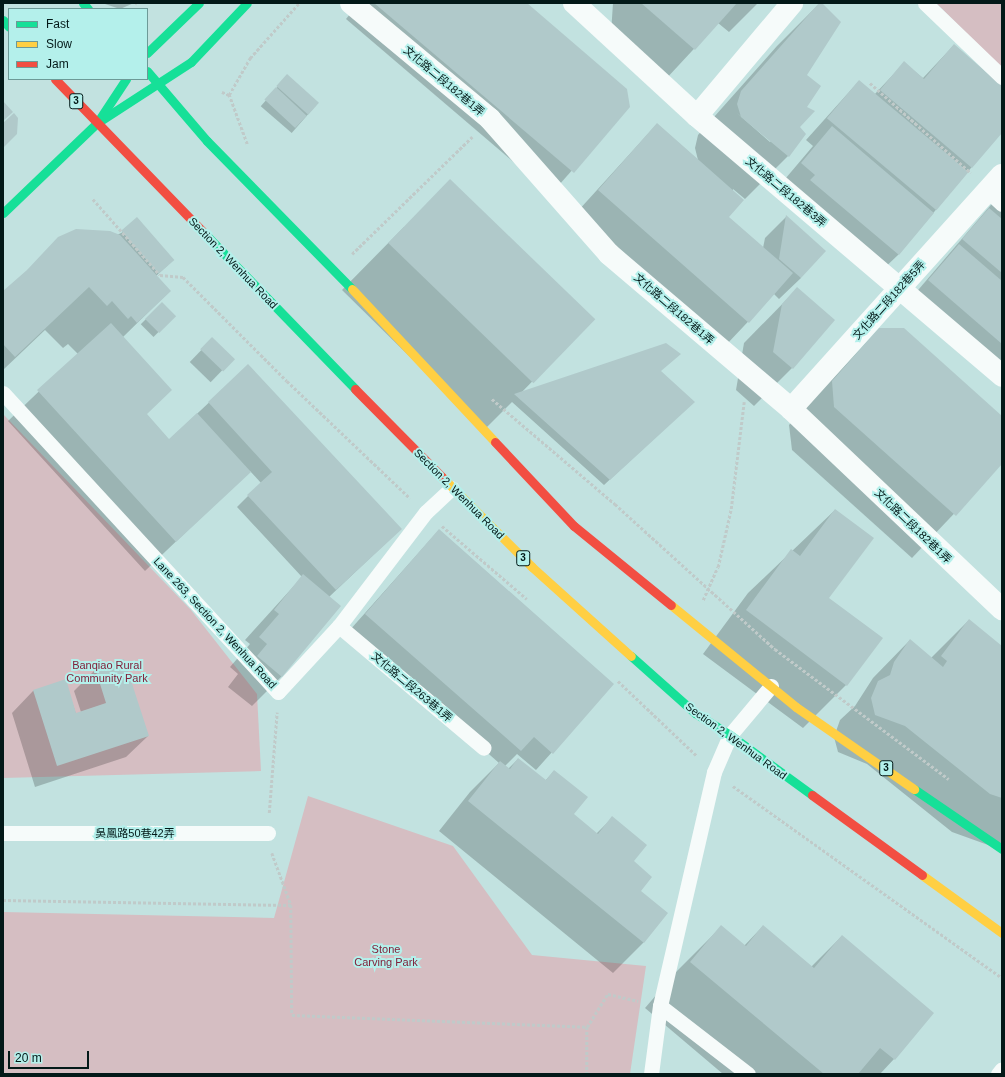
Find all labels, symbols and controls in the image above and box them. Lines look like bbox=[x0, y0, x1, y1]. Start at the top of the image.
legend bbox=[8, 8, 148, 80]
text: Fast bbox=[46, 17, 69, 31]
text: Slow bbox=[46, 37, 72, 51]
street label: 文化路二段182巷1弄 bbox=[401, 43, 487, 119]
text: Jam bbox=[46, 57, 69, 71]
road number: 3 bbox=[69, 93, 83, 109]
street label: 文化路二段182巷3弄 bbox=[743, 154, 829, 230]
street label: Section 2, Wenhua Road bbox=[186, 214, 280, 312]
street label: 文化路二段182巷5弄 bbox=[850, 258, 928, 342]
street label: 文化路二段182巷1弄 bbox=[631, 271, 717, 347]
street label: Section 2, Wenhua Road bbox=[411, 446, 507, 542]
street label: 文化路二段182巷1弄 bbox=[872, 486, 954, 566]
road number: 3 bbox=[516, 550, 530, 566]
street label: Lane 263, Section 2, Wenhua Road bbox=[151, 555, 279, 691]
street label: 文化路二段263巷1弄 bbox=[369, 649, 455, 725]
park label: Banqiao Rural Community Park bbox=[66, 659, 148, 685]
street label: Section 2, Wenhua Road bbox=[683, 700, 789, 782]
road number: 3 bbox=[879, 760, 893, 776]
street label: 吳鳳路50巷42弄 bbox=[95, 826, 175, 840]
park label: Stone Carving Park bbox=[354, 943, 418, 969]
scale bar bbox=[10, 1043, 91, 1069]
text: 20 m bbox=[15, 1051, 42, 1065]

